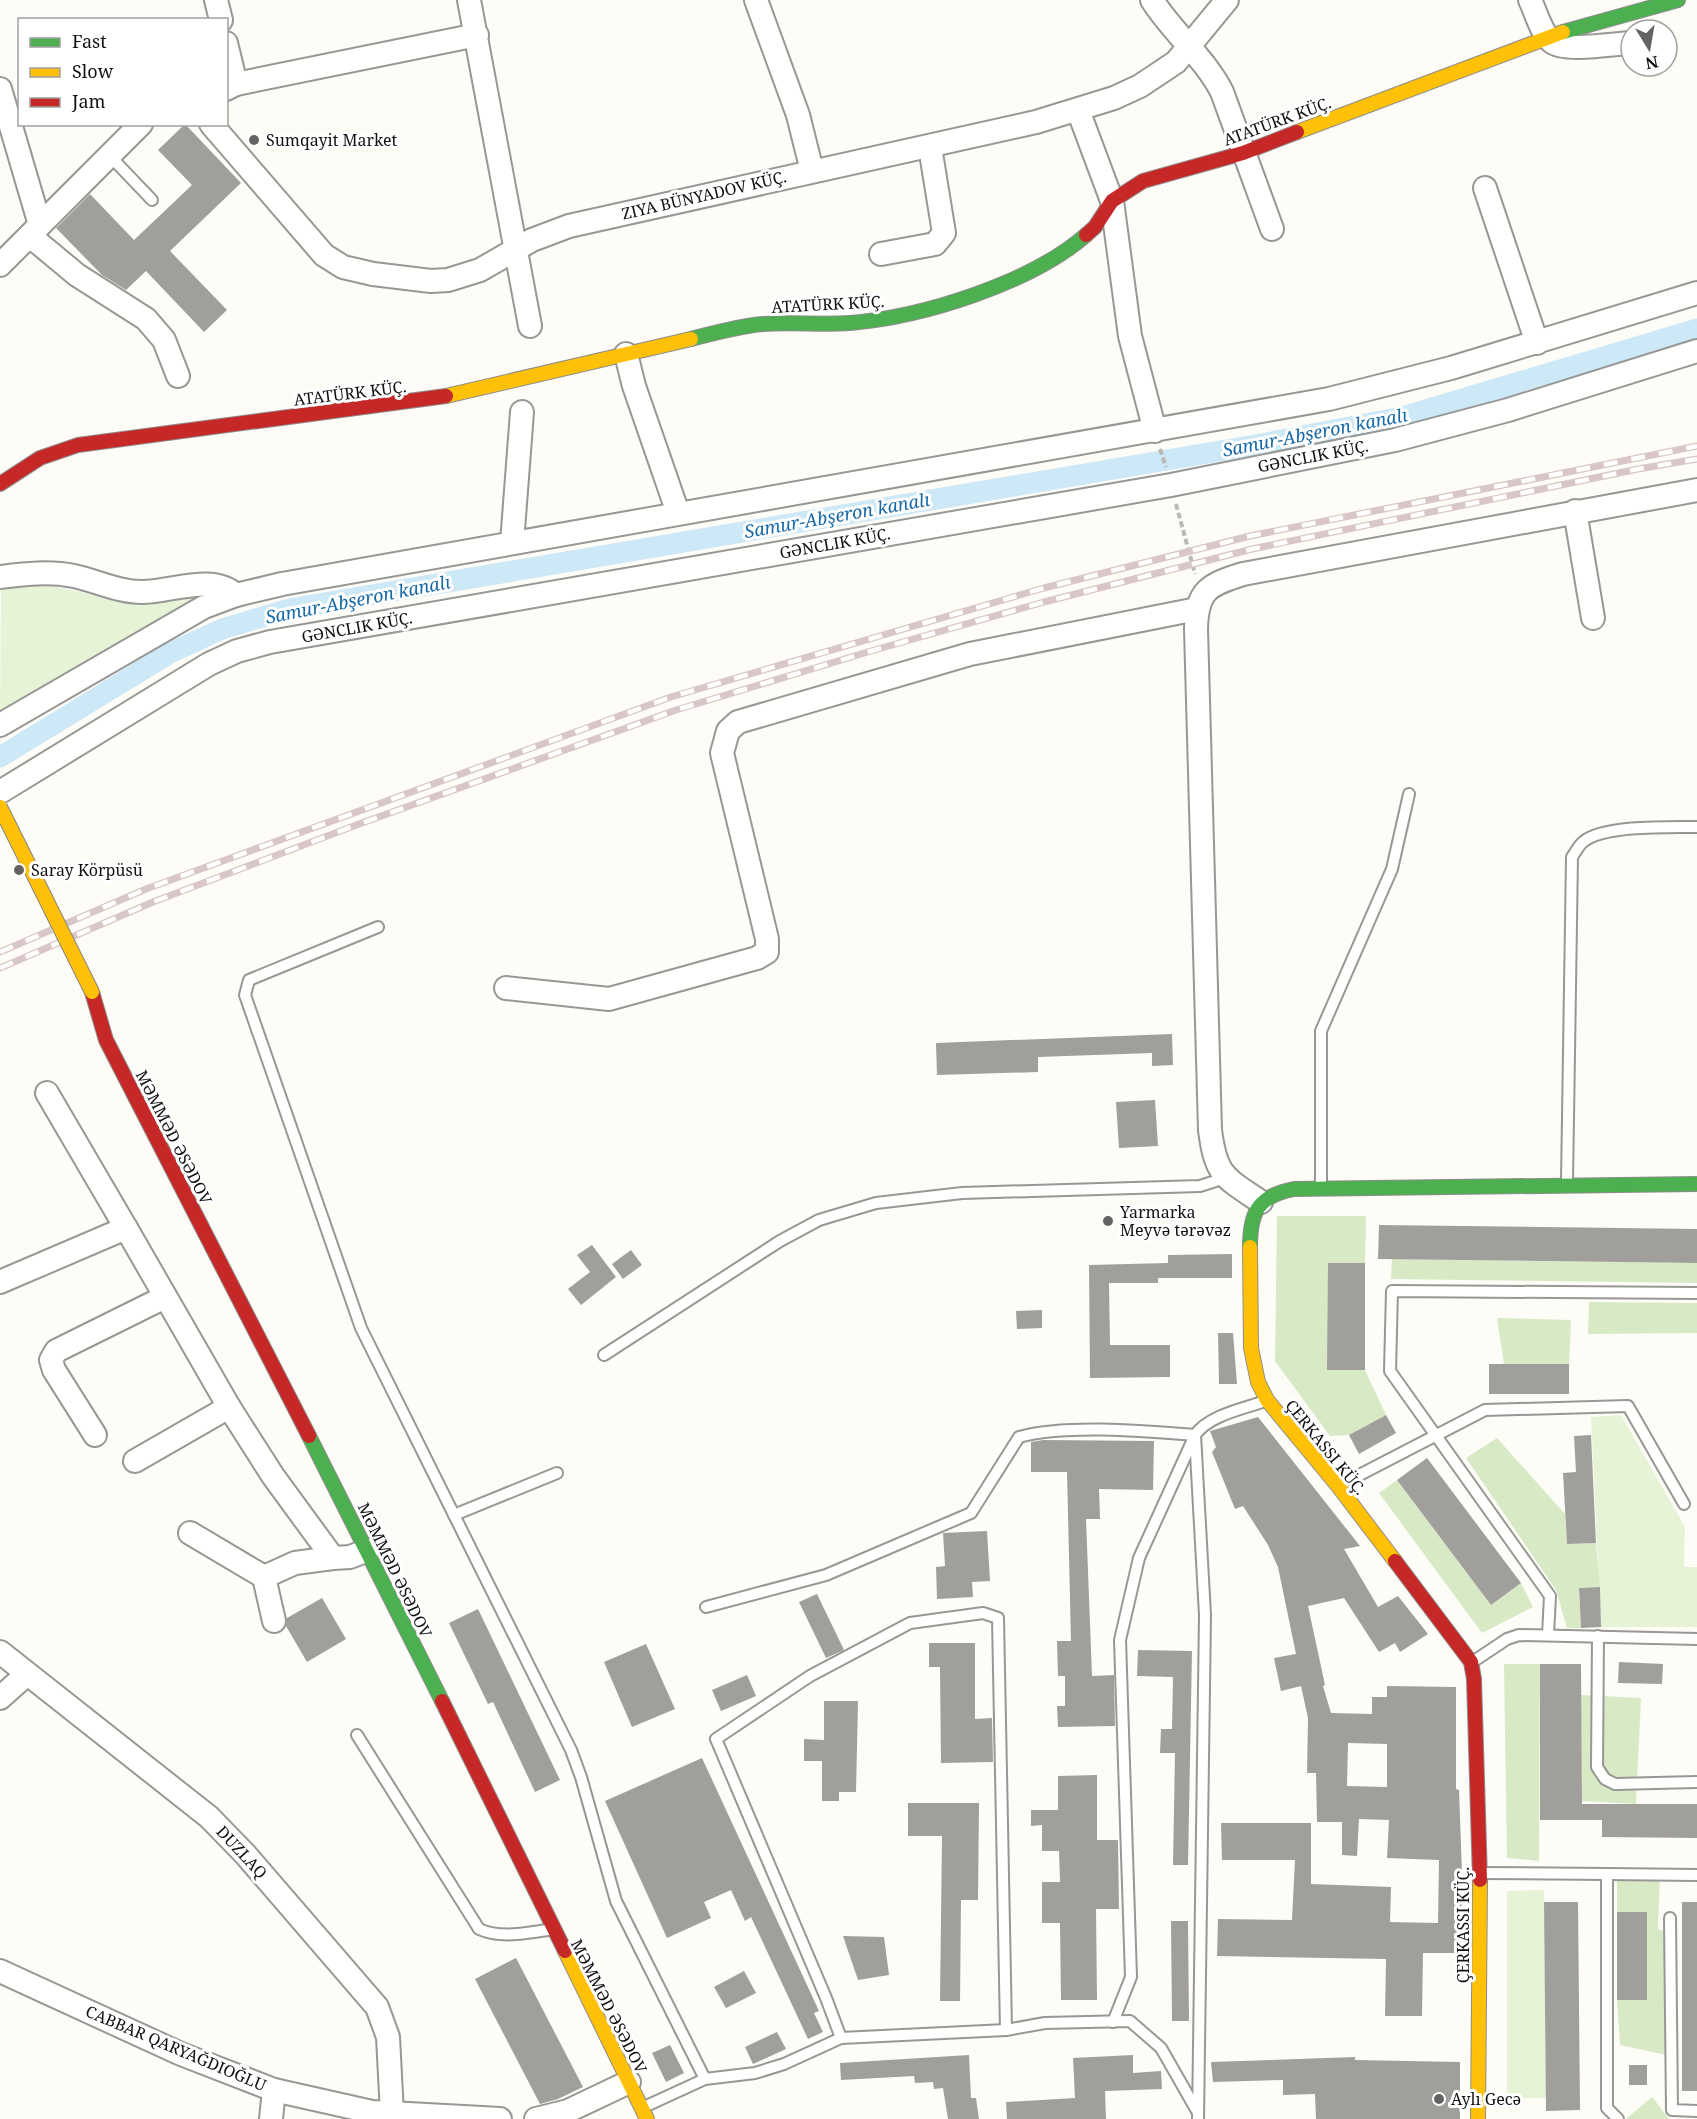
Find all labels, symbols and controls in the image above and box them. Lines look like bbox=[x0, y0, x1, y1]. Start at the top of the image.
legend bbox=[18, 18, 228, 126]
north arrow bbox=[1619, 18, 1679, 78]
text: Fast bbox=[72, 29, 107, 53]
text: N bbox=[1643, 51, 1660, 75]
text: Slow bbox=[72, 59, 114, 83]
text: Jam bbox=[71, 89, 106, 113]
street label: ATATÜRK KÜÇ. bbox=[1220, 91, 1334, 151]
place label: Sumqayit Market bbox=[266, 129, 398, 151]
marker: Sumqayit Market bbox=[247, 133, 261, 147]
street label: ZIYA BÜNYADOV KÜÇ. bbox=[619, 165, 789, 225]
street label: ATATÜRK KÜÇ. bbox=[771, 290, 885, 318]
street label: ATATÜRK KÜÇ. bbox=[293, 375, 407, 411]
water label: Samur-Abşeron kanalı bbox=[1220, 402, 1410, 462]
street label: GƏNCLIK KÜÇ. bbox=[1256, 434, 1370, 478]
water label: Samur-Abşeron kanalı bbox=[742, 487, 932, 543]
street label: GƏNCLIK KÜÇ. bbox=[778, 522, 892, 564]
water label: Samur-Abşeron kanalı bbox=[263, 569, 453, 629]
street label: GƏNCLIK KÜÇ. bbox=[300, 606, 414, 648]
place label: Saray Körpüsü bbox=[31, 859, 143, 881]
marker: Saray Körpüsü bbox=[12, 863, 26, 877]
street label: MƏMMƏD ƏSƏDOV bbox=[131, 1066, 217, 1208]
place label: Yarmarka Meyvә tәrәvәz bbox=[1119, 1201, 1231, 1241]
marker: Yarmarka Meyvә tәrәvәz bbox=[1101, 1214, 1115, 1228]
street label: ÇERKASSI KÜÇ. bbox=[1281, 1395, 1371, 1499]
street label: MƏMMƏD ƏSƏDOV bbox=[353, 1499, 437, 1641]
street label: DUZLAQ bbox=[212, 1821, 272, 1883]
street label: ÇERKASSI KÜÇ. bbox=[1452, 1867, 1474, 1983]
street label: MƏMMƏD ƏSƏDOV bbox=[566, 1935, 652, 2077]
street label: CABBAR QARYAĞDIOĞLU bbox=[82, 2000, 270, 2096]
place label: Aylı Gecə bbox=[1451, 2088, 1521, 2110]
marker: Aylı Gecə bbox=[1432, 2092, 1446, 2106]

